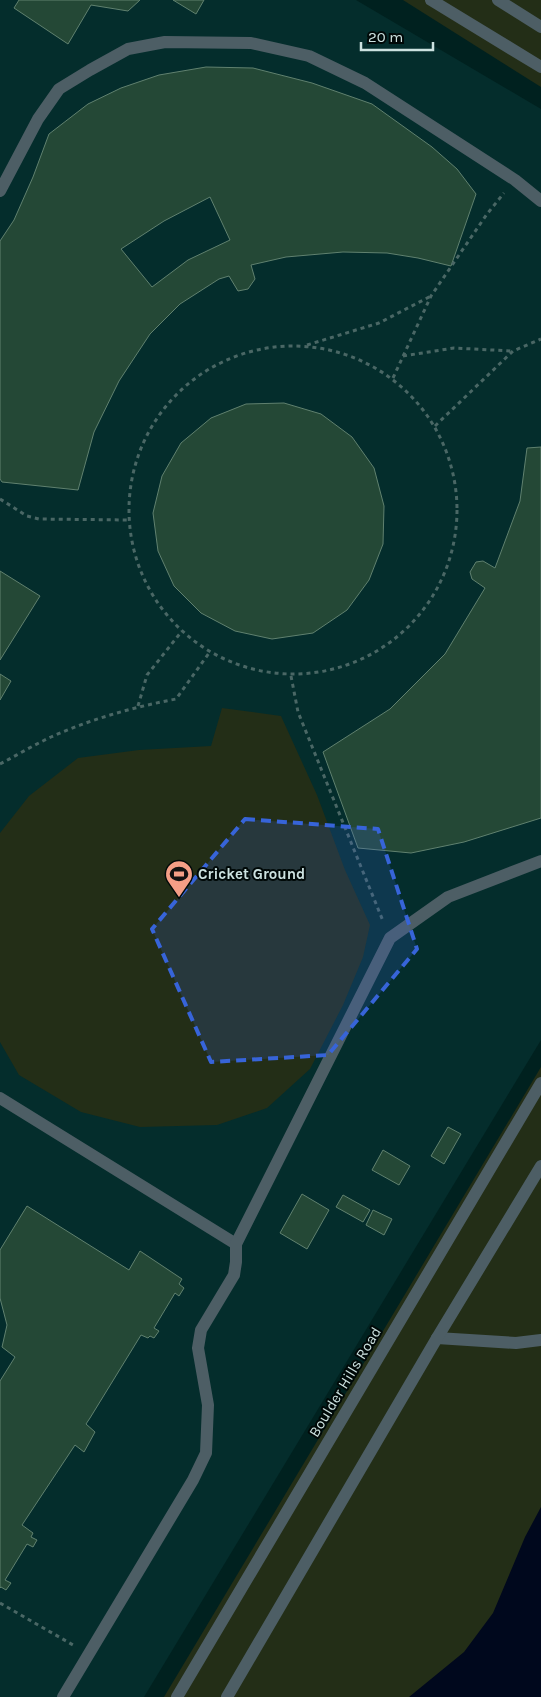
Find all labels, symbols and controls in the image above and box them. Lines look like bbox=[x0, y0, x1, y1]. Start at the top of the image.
scale bar bbox=[361, 20, 434, 52]
text: 20 m bbox=[368, 28, 403, 46]
sports icon: Cricket Ground bbox=[164, 859, 194, 898]
place label: Cricket Ground bbox=[198, 865, 305, 883]
street label: Boulder Hills Road bbox=[305, 1324, 385, 1440]

